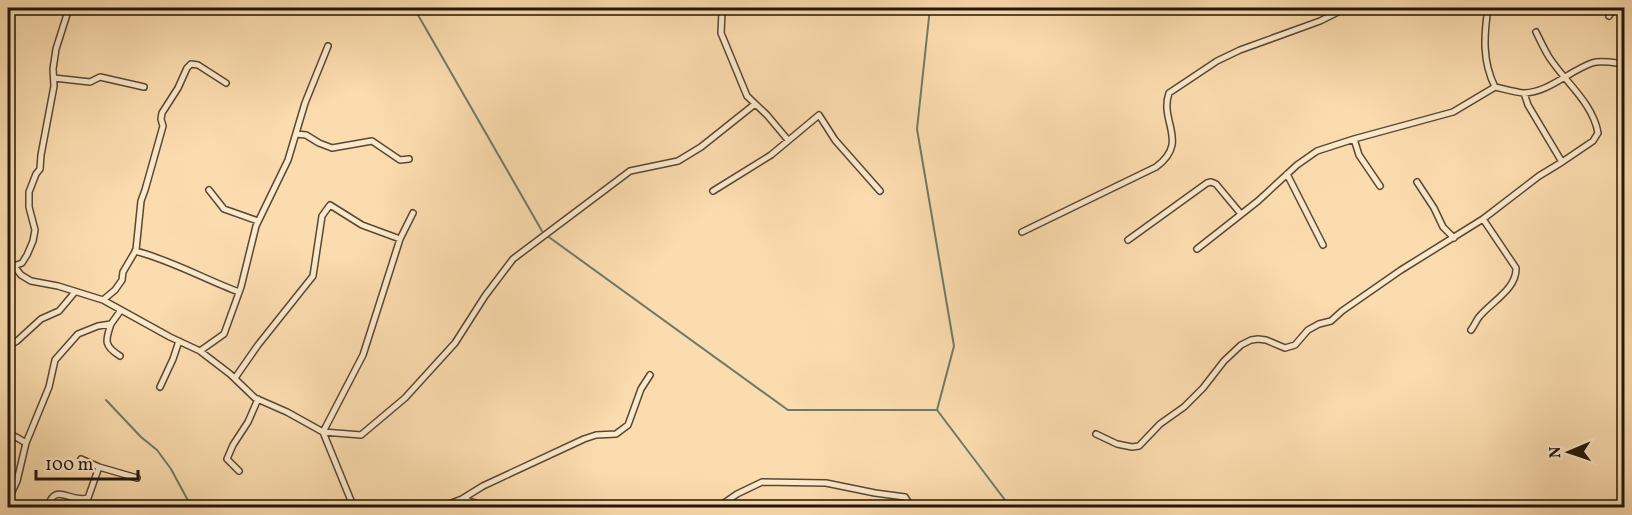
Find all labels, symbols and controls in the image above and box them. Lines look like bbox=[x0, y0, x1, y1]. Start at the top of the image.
north arrow bbox=[1539, 422, 1599, 482]
scale bar bbox=[36, 443, 138, 481]
text: N bbox=[1545, 446, 1567, 459]
text: 100 m bbox=[45, 453, 94, 478]

